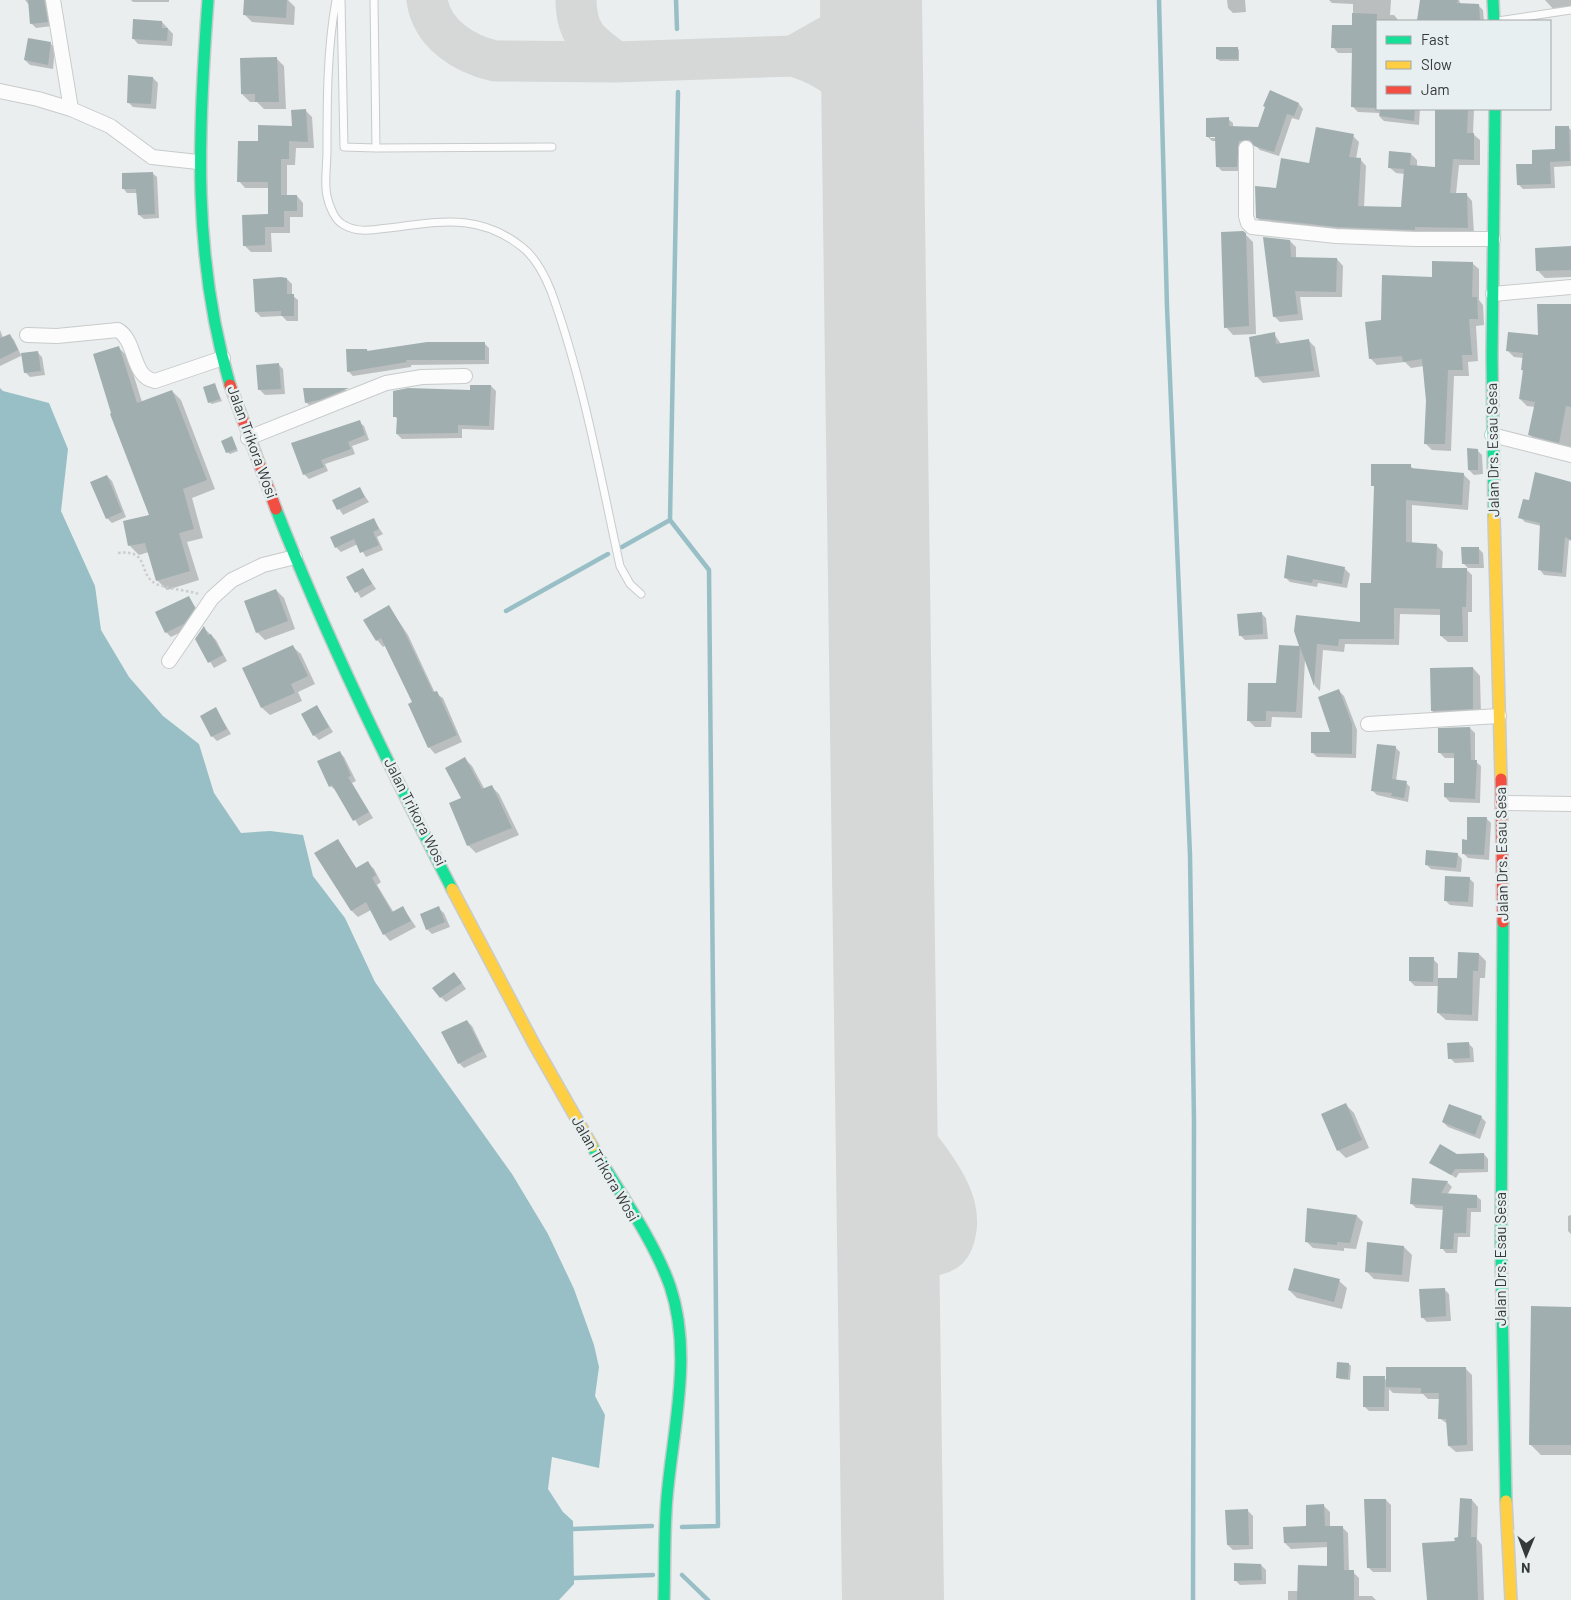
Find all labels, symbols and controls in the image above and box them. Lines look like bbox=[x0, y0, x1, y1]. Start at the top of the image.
legend bbox=[1376, 20, 1551, 110]
text: Fast bbox=[1421, 30, 1449, 48]
text: Slow bbox=[1421, 55, 1452, 73]
text: Jam bbox=[1421, 80, 1450, 98]
street label: Jalan Trikora Wosi bbox=[224, 383, 282, 501]
street label: Jalan Drs. Esau Sesa bbox=[1482, 383, 1502, 517]
street label: Jalan Trikora Wosi bbox=[381, 755, 451, 869]
street label: Jalan Drs. Esau Sesa bbox=[1491, 787, 1511, 921]
street label: Jalan Trikora Wosi bbox=[568, 1113, 643, 1224]
street label: Jalan Drs. Esau Sesa bbox=[1491, 1192, 1509, 1326]
north arrow bbox=[1501, 1530, 1551, 1580]
text: N bbox=[1521, 1560, 1531, 1577]

